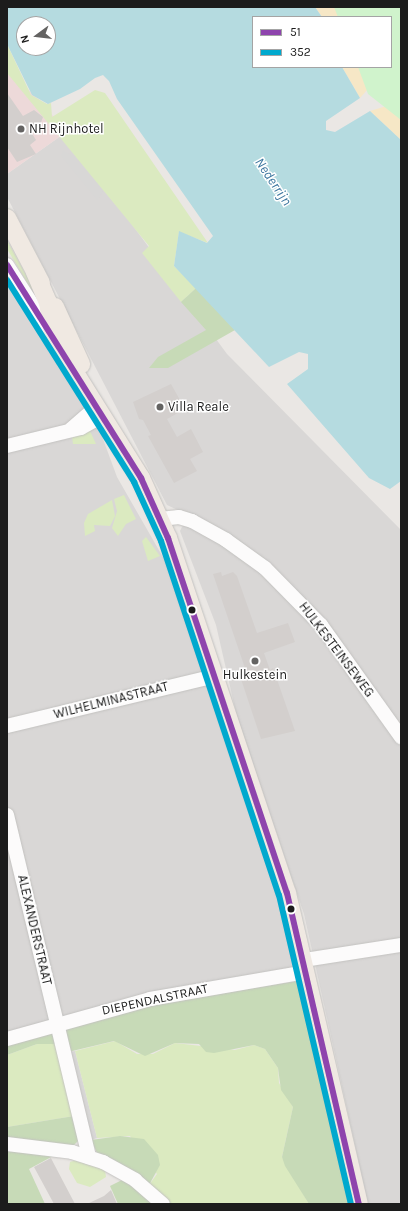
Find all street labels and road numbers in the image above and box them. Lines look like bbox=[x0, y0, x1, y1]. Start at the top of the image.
street label: HULKESTEINSEWEG bbox=[295, 599, 377, 701]
street label: WILHELMINASTRAAT bbox=[52, 679, 170, 723]
street label: ALEXANDERSTRAAT bbox=[14, 873, 54, 987]
street label: DIEPENDALSTRAAT bbox=[100, 981, 210, 1019]

